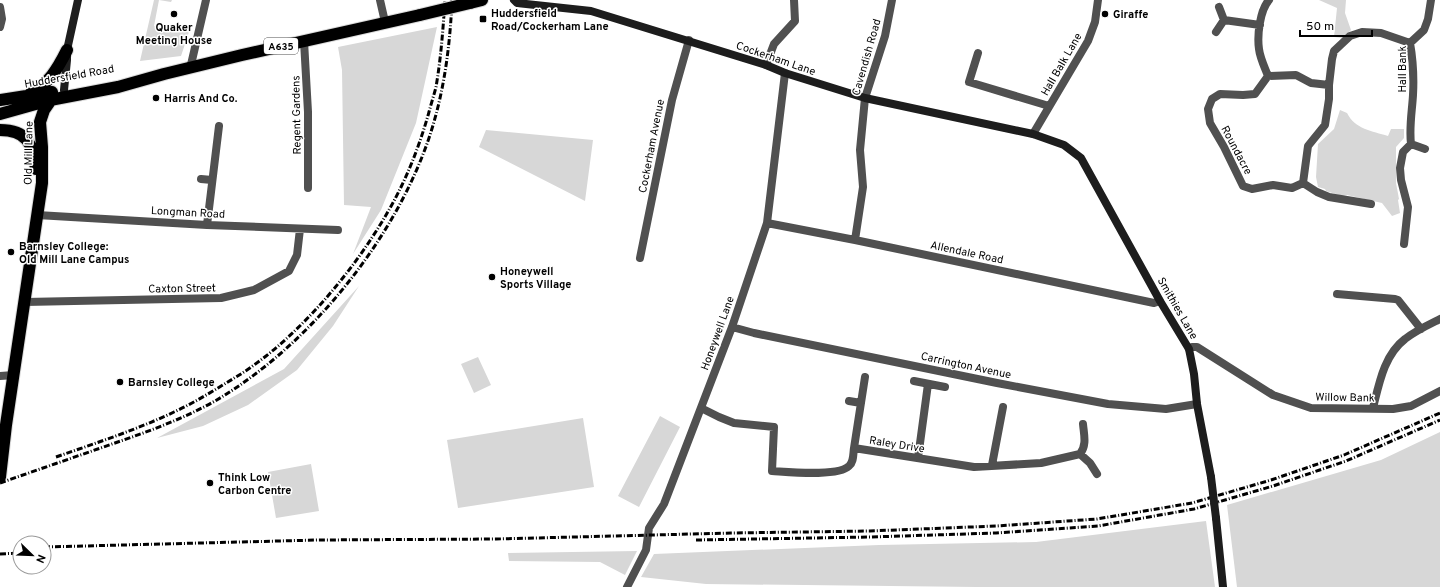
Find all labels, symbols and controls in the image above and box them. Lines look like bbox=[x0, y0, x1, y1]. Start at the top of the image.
place label: Huddersfield Road/Cockerham Lane bbox=[491, 7, 609, 34]
place label: Giraffe bbox=[1113, 8, 1148, 22]
marker: Quaker Meeting House bbox=[169, 9, 179, 19]
marker: Giraffe bbox=[1100, 9, 1110, 19]
scale bar bbox=[1300, 12, 1372, 38]
marker: Huddersfield Road/Cockerham Lane bbox=[478, 14, 488, 24]
street label: Cavendish Road bbox=[849, 17, 885, 97]
text: 50 m bbox=[1306, 19, 1334, 35]
place label: Quaker Meeting House bbox=[136, 21, 212, 48]
street label: Hall Balk Lane bbox=[1038, 31, 1086, 98]
road number: A635 bbox=[264, 38, 298, 54]
street label: Cockerham Lane bbox=[734, 39, 817, 79]
street label: Hall Bank bbox=[1396, 45, 1410, 92]
street label: Huddersfield Road bbox=[23, 62, 115, 92]
street label: Regent Gardens bbox=[289, 75, 305, 155]
place label: Harris And Co. bbox=[164, 92, 238, 106]
marker: Harris And Co. bbox=[151, 93, 161, 103]
street label: Cockerham Avenue bbox=[636, 98, 668, 194]
street label: Old Mill Lane bbox=[21, 121, 37, 185]
street label: Roundacre bbox=[1217, 124, 1255, 177]
street label: Longman Road bbox=[150, 204, 225, 222]
street label: Allendale Road bbox=[929, 238, 1005, 268]
place label: Barnsley College: Old Mill Lane Campus bbox=[19, 240, 129, 267]
marker: Barnsley College: Old Mill Lane Campus bbox=[6, 247, 16, 257]
place label: Honeywell Sports Village bbox=[500, 265, 571, 292]
marker: Honeywell Sports Village bbox=[487, 272, 497, 282]
street label: Smithies Lane bbox=[1154, 275, 1201, 342]
street label: Caxton Street bbox=[148, 281, 216, 297]
street label: Honeywell Lane bbox=[698, 294, 738, 372]
street label: Carrington Avenue bbox=[919, 350, 1012, 382]
place label: Barnsley College bbox=[128, 376, 215, 390]
marker: Barnsley College bbox=[115, 377, 125, 387]
street label: Willow Bank bbox=[1315, 390, 1375, 406]
street label: Raley Drive bbox=[868, 434, 926, 456]
place label: Think Low Carbon Centre bbox=[218, 471, 291, 498]
marker: Think Low Carbon Centre bbox=[205, 478, 215, 488]
north arrow bbox=[12, 535, 52, 575]
text: N bbox=[32, 552, 48, 565]

